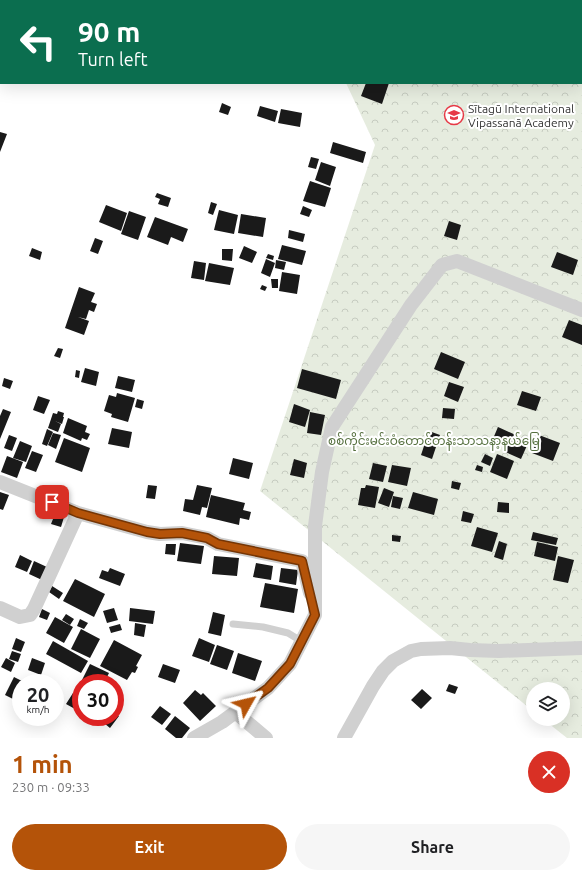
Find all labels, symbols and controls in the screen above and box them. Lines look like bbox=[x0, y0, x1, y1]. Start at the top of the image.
icon: left bbox=[12, 16, 64, 68]
text: 90 m bbox=[78, 16, 140, 47]
text: Turn left bbox=[78, 49, 148, 69]
place label: Sītagū International Vipassanā Academy bbox=[468, 102, 574, 129]
school or university icon: Sītagū International Vipassanā Academy bbox=[443, 104, 465, 126]
park label: စစ်ကိုင်းမင်းဝံတောင်တန်းသာသနာ့နယ်မြေ bbox=[328, 432, 540, 451]
pin bbox=[35, 485, 69, 519]
icon: arrive bbox=[41, 491, 63, 513]
speed limit sign: 30 bbox=[72, 674, 124, 726]
map controls bbox=[526, 682, 570, 726]
button: layers bbox=[526, 682, 570, 726]
text: 20 bbox=[27, 683, 49, 706]
position arrow bbox=[225, 683, 267, 725]
text: km/h bbox=[26, 704, 50, 715]
text: 1 min bbox=[12, 751, 73, 778]
button: close bbox=[528, 751, 570, 793]
text: 230 m · 09:33 bbox=[12, 780, 90, 794]
button: Exit bbox=[12, 824, 287, 870]
button: Share bbox=[295, 824, 570, 870]

